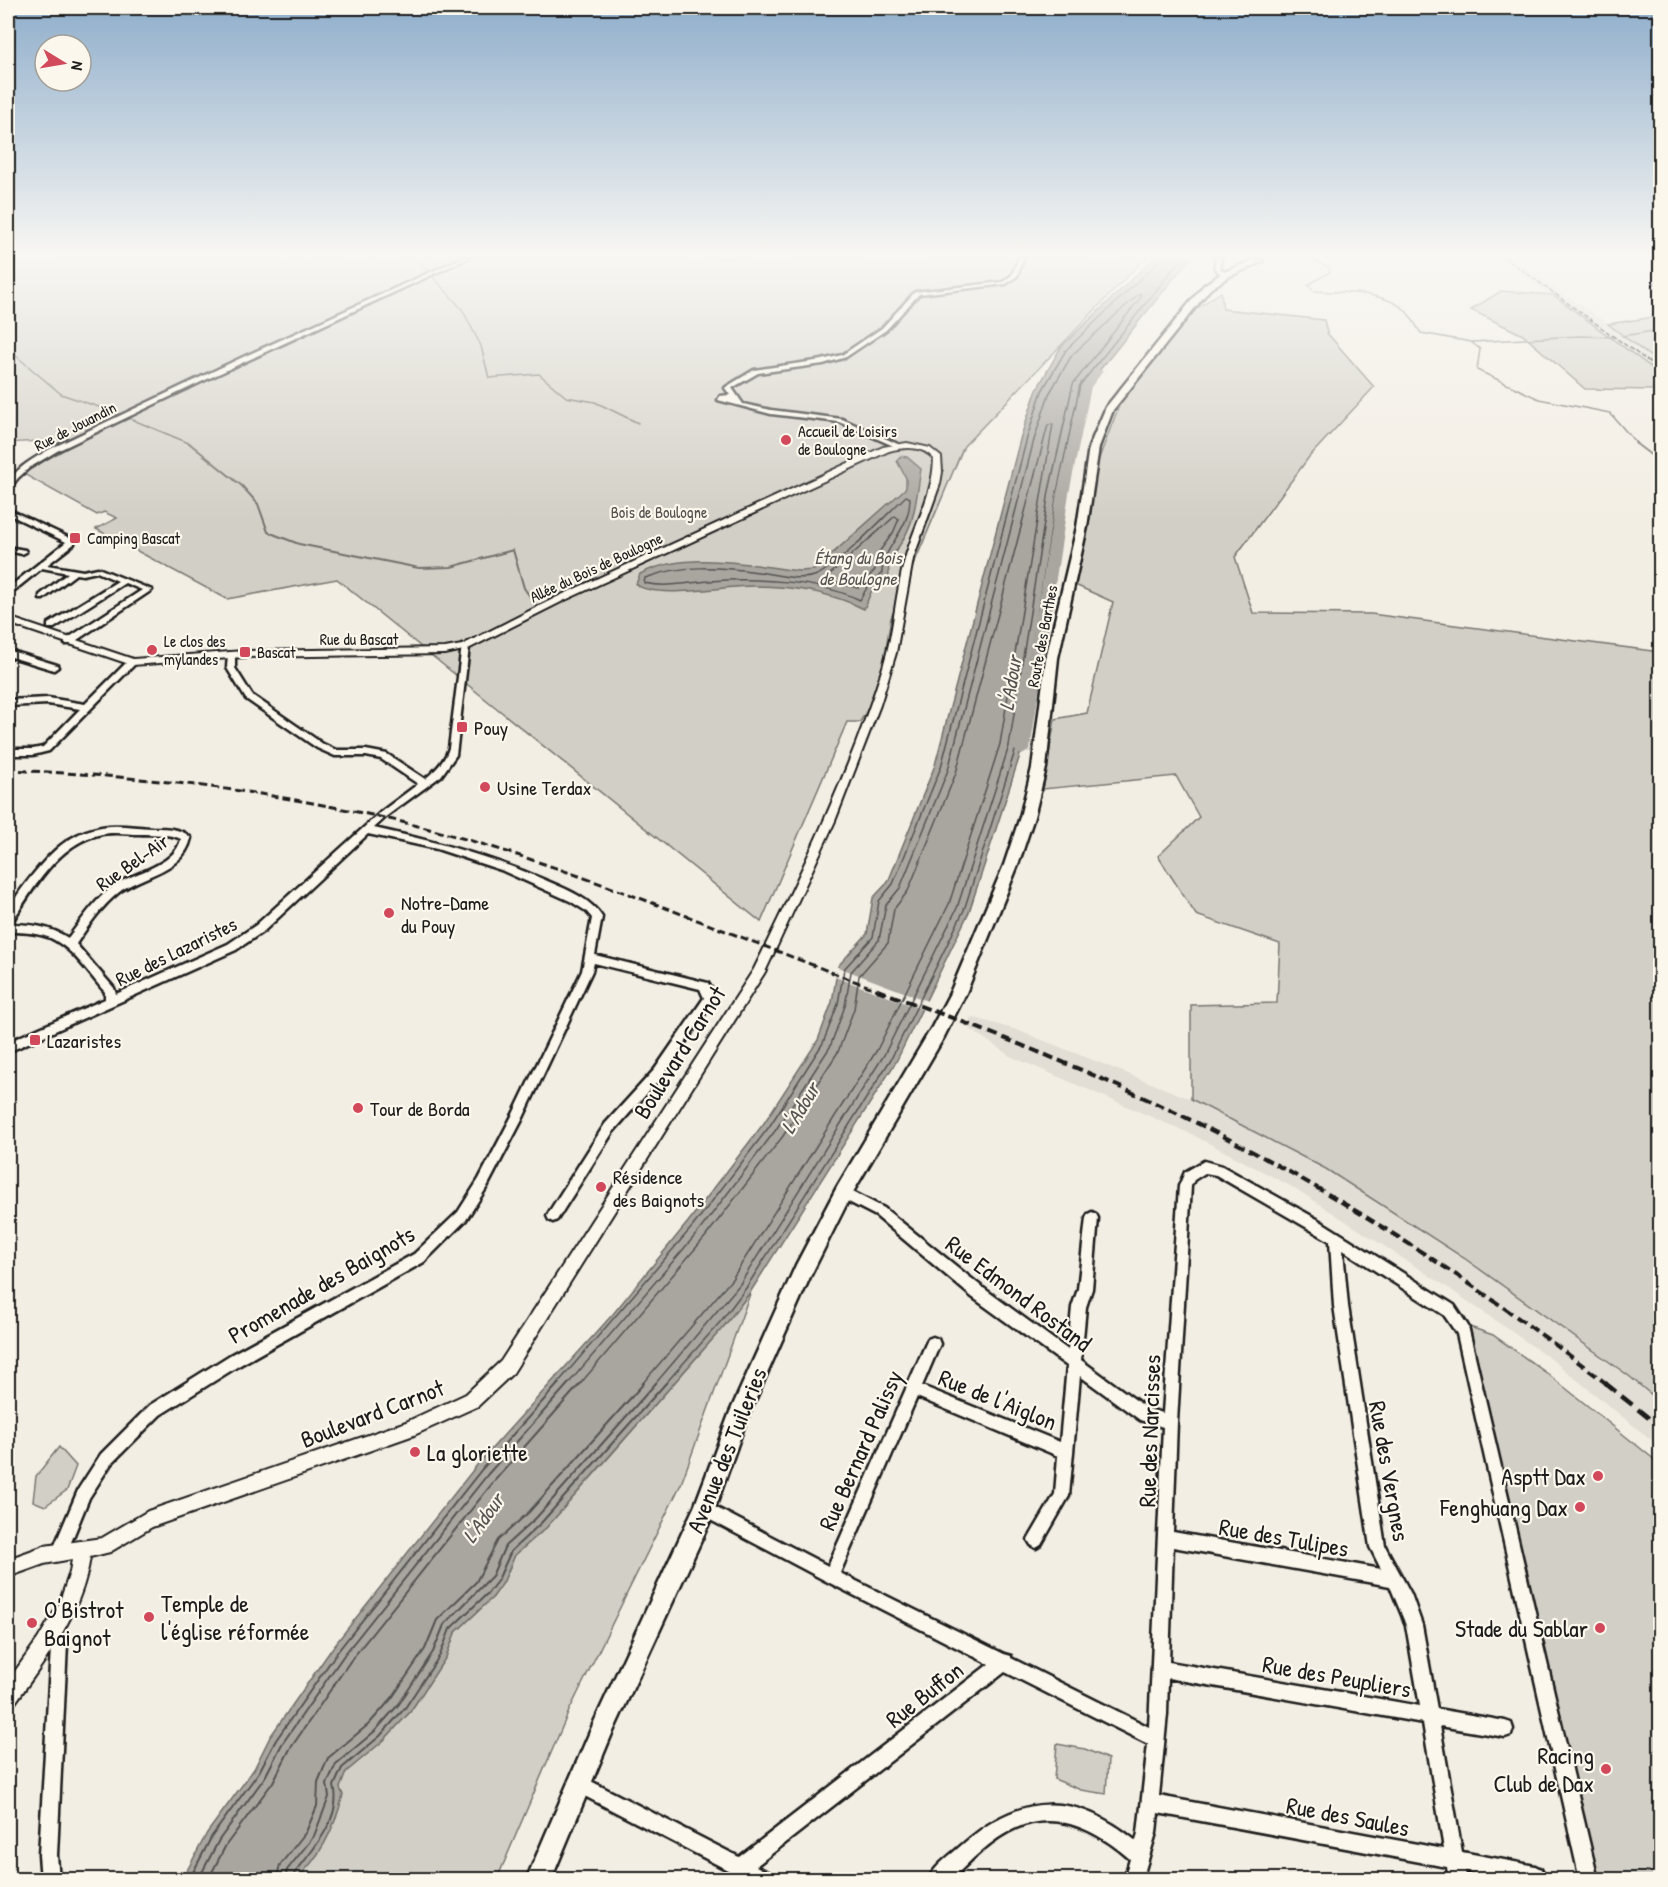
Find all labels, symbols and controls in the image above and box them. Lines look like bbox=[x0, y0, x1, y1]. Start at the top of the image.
north arrow bbox=[33, 33, 93, 93]
text: N bbox=[66, 60, 89, 73]
street label: Rue de Jouandin bbox=[30, 396, 120, 456]
place label: Accueil de Loisirs de Boulogne bbox=[798, 420, 897, 460]
marker: Accueil de Loisirs de Boulogne bbox=[779, 433, 793, 447]
park label: Bois de Boulogne bbox=[611, 501, 708, 523]
street label: Allée du Bois de Boulogne bbox=[526, 526, 667, 607]
place label: Camping Bascat bbox=[87, 527, 180, 549]
marker: Camping Bascat bbox=[68, 531, 82, 545]
water label: Étang du Bois de Boulogne bbox=[814, 545, 904, 591]
street label: Route des Barthes bbox=[1021, 583, 1063, 689]
street label: Rue du Bascat bbox=[320, 628, 399, 650]
place label: Le clos des mylandes bbox=[164, 630, 226, 670]
place label: Bascat bbox=[257, 641, 296, 663]
marker: Le clos des mylandes bbox=[145, 643, 159, 657]
marker: Bascat bbox=[238, 645, 252, 659]
water label: L'Adour bbox=[991, 651, 1029, 712]
place label: Pouy bbox=[474, 714, 508, 741]
marker: Pouy bbox=[455, 720, 469, 734]
place label: Usine Terdax bbox=[497, 774, 591, 801]
marker: Usine Terdax bbox=[478, 780, 492, 794]
street label: Rue Bel-Air bbox=[90, 827, 174, 897]
place label: Notre-Dame du Pouy bbox=[401, 889, 489, 939]
marker: Notre-Dame du Pouy bbox=[382, 906, 396, 920]
street label: Rue des Lazaristes bbox=[111, 910, 241, 992]
street label: Boulevard Carnot bbox=[625, 979, 733, 1125]
place label: Lazaristes bbox=[47, 1027, 121, 1054]
marker: Lazaristes bbox=[28, 1033, 42, 1047]
water label: L'Adour bbox=[773, 1075, 828, 1139]
place label: Tour de Borda bbox=[370, 1095, 470, 1122]
marker: Tour de Borda bbox=[351, 1101, 365, 1115]
place label: Résidence des Baignots bbox=[613, 1163, 704, 1213]
marker: Résidence des Baignots bbox=[594, 1180, 608, 1194]
street label: Promenade des Baignots bbox=[222, 1218, 420, 1350]
street label: Rue Edmond Rostand bbox=[940, 1228, 1098, 1358]
street label: Rue des Narcisses bbox=[1130, 1354, 1168, 1508]
street label: Rue de l'Aiglon bbox=[934, 1361, 1062, 1437]
street label: Avenue des Tuileries bbox=[678, 1363, 774, 1537]
street label: Rue Bernard Palissy bbox=[810, 1365, 910, 1535]
street label: Boulevard Carnot bbox=[296, 1371, 449, 1455]
street label: Rue des Vergnes bbox=[1362, 1398, 1418, 1544]
place label: La gloriette bbox=[427, 1436, 528, 1468]
marker: La gloriette bbox=[408, 1445, 422, 1459]
place label: Asptt Dax bbox=[1501, 1460, 1586, 1492]
marker: Asptt Dax bbox=[1591, 1469, 1605, 1483]
water label: L'Adour bbox=[455, 1485, 512, 1549]
place label: Fenghuang Dax bbox=[1439, 1491, 1568, 1523]
marker: Fenghuang Dax bbox=[1573, 1500, 1587, 1514]
street label: Rue des Tulipes bbox=[1217, 1510, 1351, 1564]
place label: Temple de l'église réformée bbox=[161, 1587, 310, 1647]
place label: O'Bistrot Baignot bbox=[44, 1593, 124, 1653]
marker: Temple de l'église réformée bbox=[142, 1610, 156, 1624]
place label: Stade du Sablar bbox=[1455, 1612, 1588, 1644]
marker: O'Bistrot Baignot bbox=[25, 1616, 39, 1630]
marker: Stade du Sablar bbox=[1593, 1621, 1607, 1635]
street label: Rue des Peupliers bbox=[1260, 1647, 1414, 1705]
street label: Rue Buffon bbox=[879, 1654, 969, 1734]
place label: Racing Club de Dax bbox=[1493, 1739, 1594, 1799]
marker: Racing Club de Dax bbox=[1599, 1762, 1613, 1776]
street label: Rue des Saules bbox=[1284, 1788, 1412, 1844]

